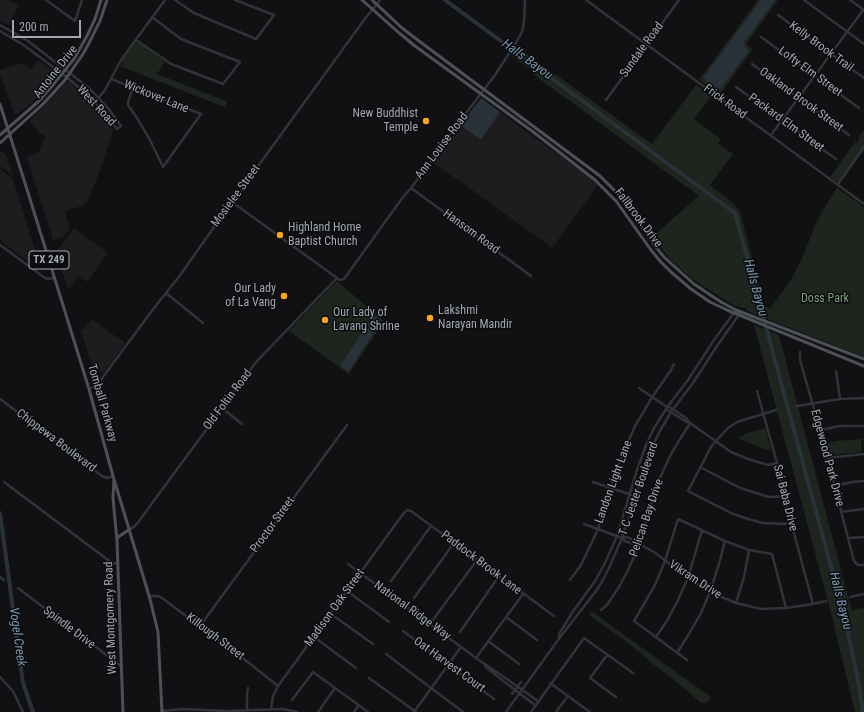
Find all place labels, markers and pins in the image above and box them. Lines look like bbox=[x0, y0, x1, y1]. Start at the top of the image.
place label: New Buddhist Temple bbox=[353, 107, 418, 135]
marker: New Buddhist Temple bbox=[421, 116, 431, 126]
place label: Highland Home Baptist Church bbox=[288, 221, 361, 249]
marker: Highland Home Baptist Church bbox=[275, 230, 285, 240]
place label: Our Lady of La Vang bbox=[225, 282, 276, 310]
marker: Our Lady of La Vang bbox=[279, 291, 289, 301]
place label: Lakshmi Narayan Mandir bbox=[438, 304, 512, 332]
place label: Our Lady of Lavang Shrine bbox=[333, 306, 400, 334]
marker: Lakshmi Narayan Mandir bbox=[425, 313, 435, 323]
marker: Our Lady of Lavang Shrine bbox=[320, 315, 330, 325]

